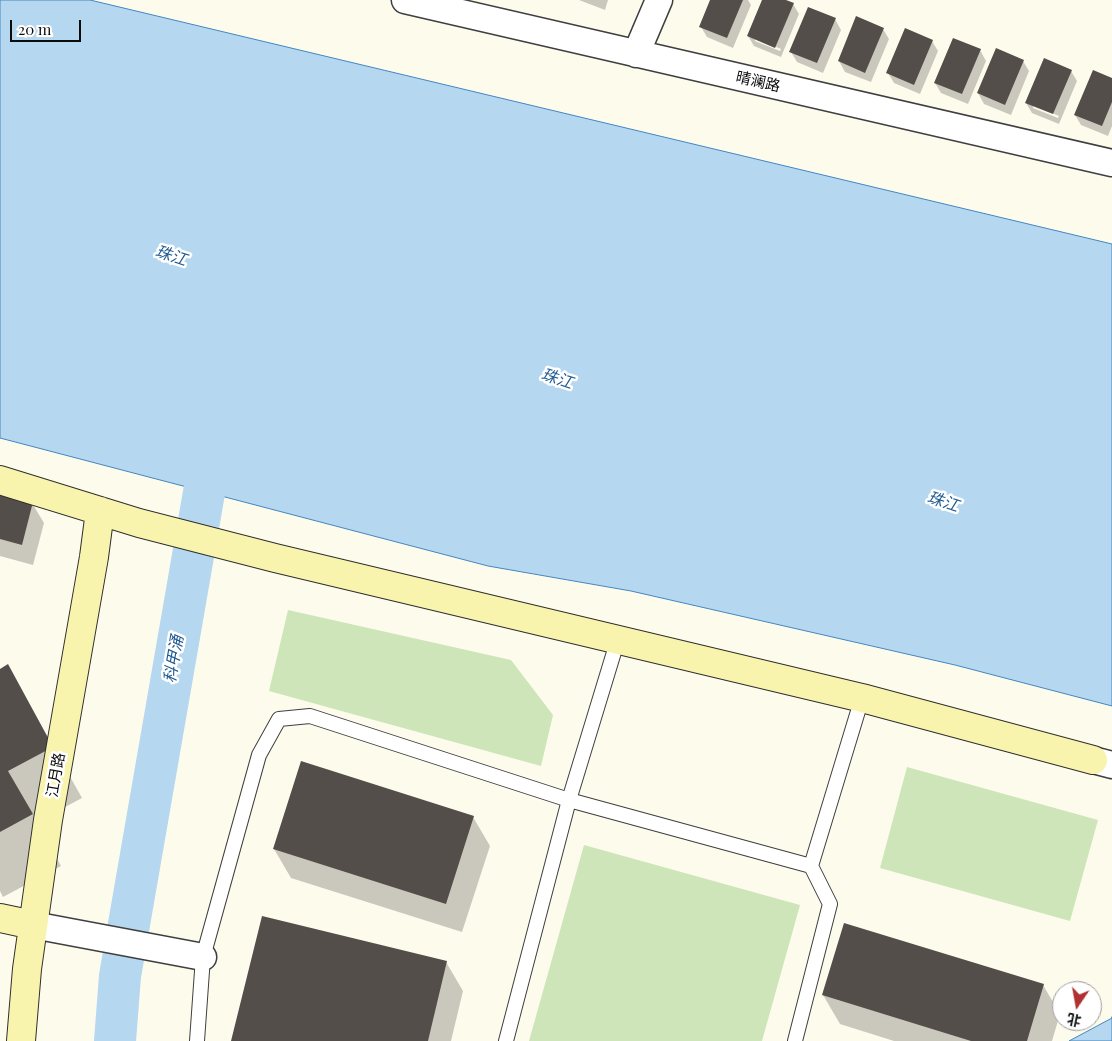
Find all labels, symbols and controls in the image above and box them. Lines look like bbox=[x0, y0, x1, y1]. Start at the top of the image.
scale bar bbox=[12, 10, 84, 42]
text: 20 m bbox=[18, 19, 51, 39]
street label: 晴澜路 bbox=[734, 68, 782, 96]
water label: 珠江 bbox=[153, 242, 189, 270]
water label: 珠江 bbox=[539, 365, 575, 393]
water label: 珠江 bbox=[925, 488, 961, 516]
water label: 科甲涌 bbox=[160, 634, 188, 684]
street label: 江月路 bbox=[43, 751, 69, 799]
north arrow bbox=[1052, 981, 1102, 1031]
text: 北 bbox=[1065, 1009, 1083, 1031]

